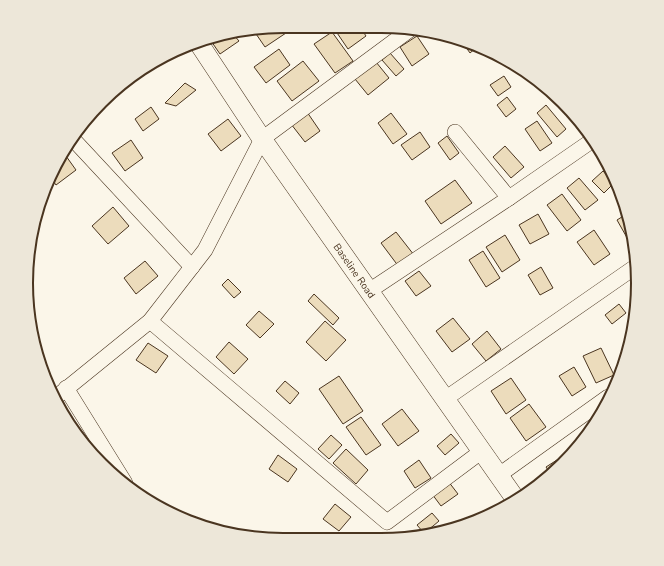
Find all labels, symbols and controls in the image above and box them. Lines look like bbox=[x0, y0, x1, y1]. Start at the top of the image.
street label: Baseline Road bbox=[330, 241, 378, 301]

